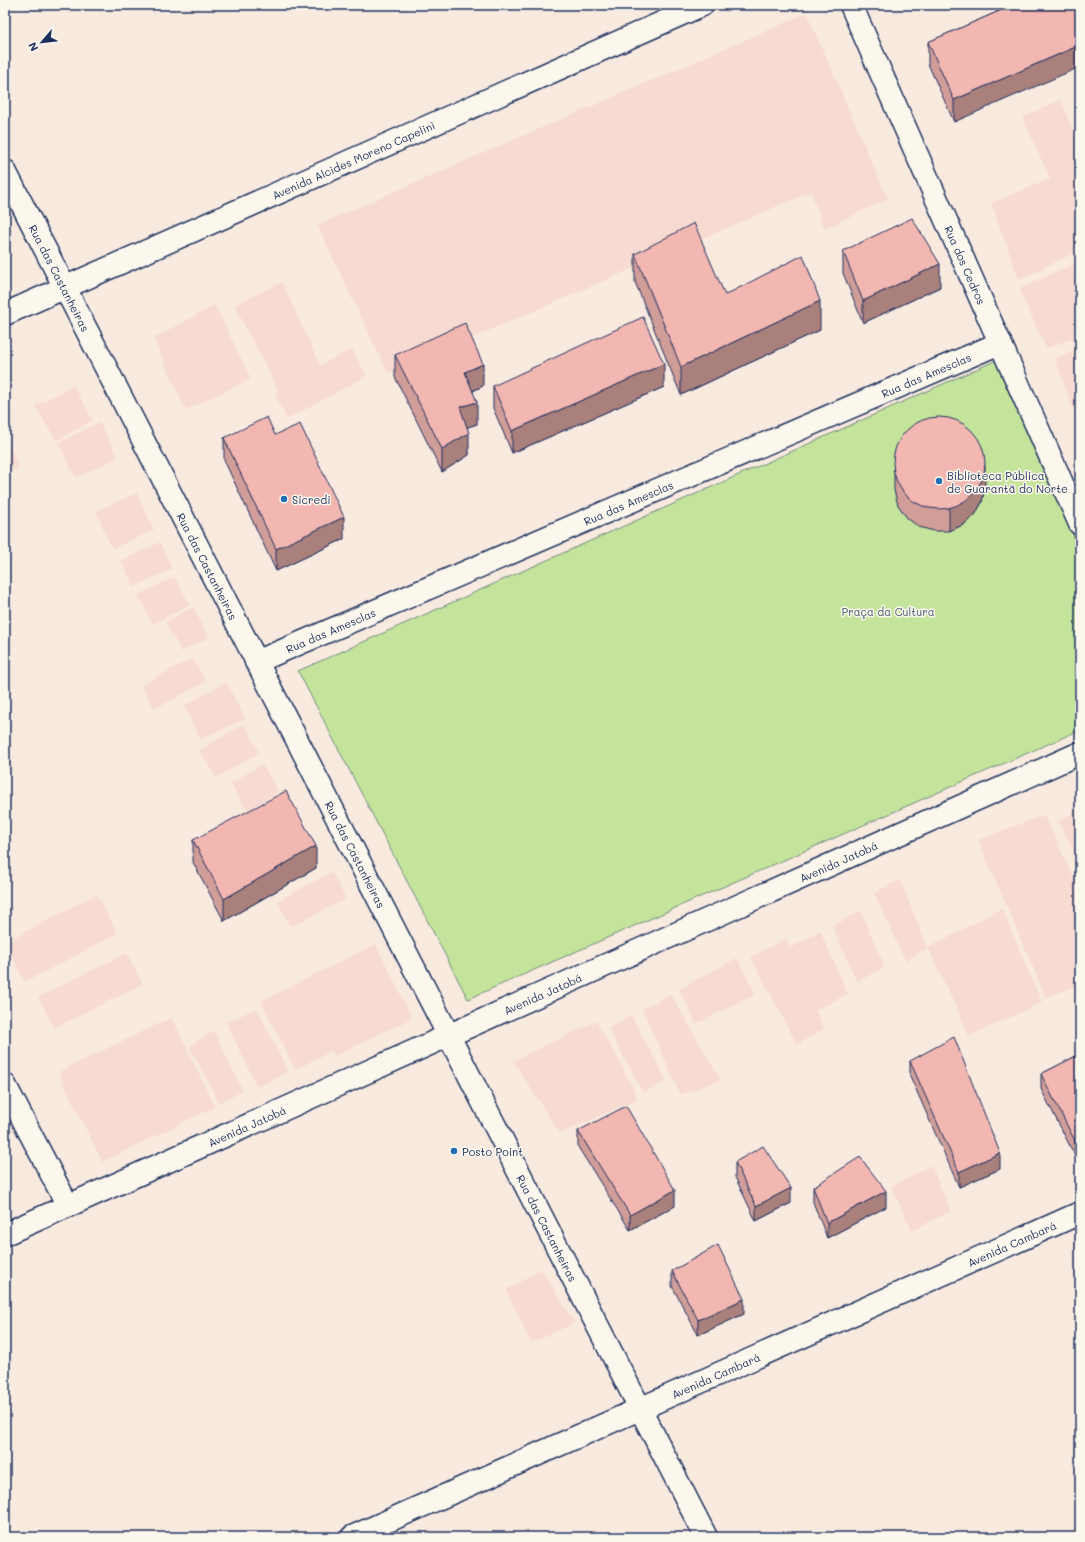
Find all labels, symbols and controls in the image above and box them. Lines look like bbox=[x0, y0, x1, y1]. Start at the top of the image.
north arrow bbox=[22, 22, 62, 62]
text: N bbox=[24, 40, 41, 54]
street label: Avenida Alcides Moreno Capelini bbox=[269, 117, 437, 202]
street label: Rua das Castanheiras bbox=[26, 222, 93, 334]
street label: Rua dos Cedros bbox=[942, 223, 990, 307]
street label: Rua das Amesclas bbox=[879, 349, 973, 401]
place label: Biblioteca Pública de Guarantã do Norte bbox=[947, 468, 1068, 496]
marker: Biblioteca Pública de Guarantã do Norte bbox=[934, 476, 944, 486]
street label: Rua das Amesclas bbox=[581, 477, 675, 528]
place label: Sicredi bbox=[292, 492, 331, 507]
marker: Sicredi bbox=[279, 494, 289, 504]
street label: Rua das Castanheiras bbox=[174, 510, 241, 622]
street label: Rua das Amesclas bbox=[283, 604, 378, 656]
park label: Praça da Cultura bbox=[841, 604, 935, 619]
street label: Rua das Castanheiras bbox=[322, 798, 389, 910]
street label: Avenida Jatobá bbox=[797, 837, 880, 885]
street label: Avenida Jatobá bbox=[501, 969, 584, 1017]
street label: Avenida Jatobá bbox=[205, 1102, 288, 1150]
place label: Posto Point bbox=[462, 1144, 523, 1159]
marker: Posto Point bbox=[449, 1146, 459, 1156]
street label: Rua das Castanheiras bbox=[514, 1172, 581, 1284]
street label: Avenida Cambará bbox=[965, 1217, 1059, 1270]
street label: Avenida Cambará bbox=[669, 1349, 763, 1401]

